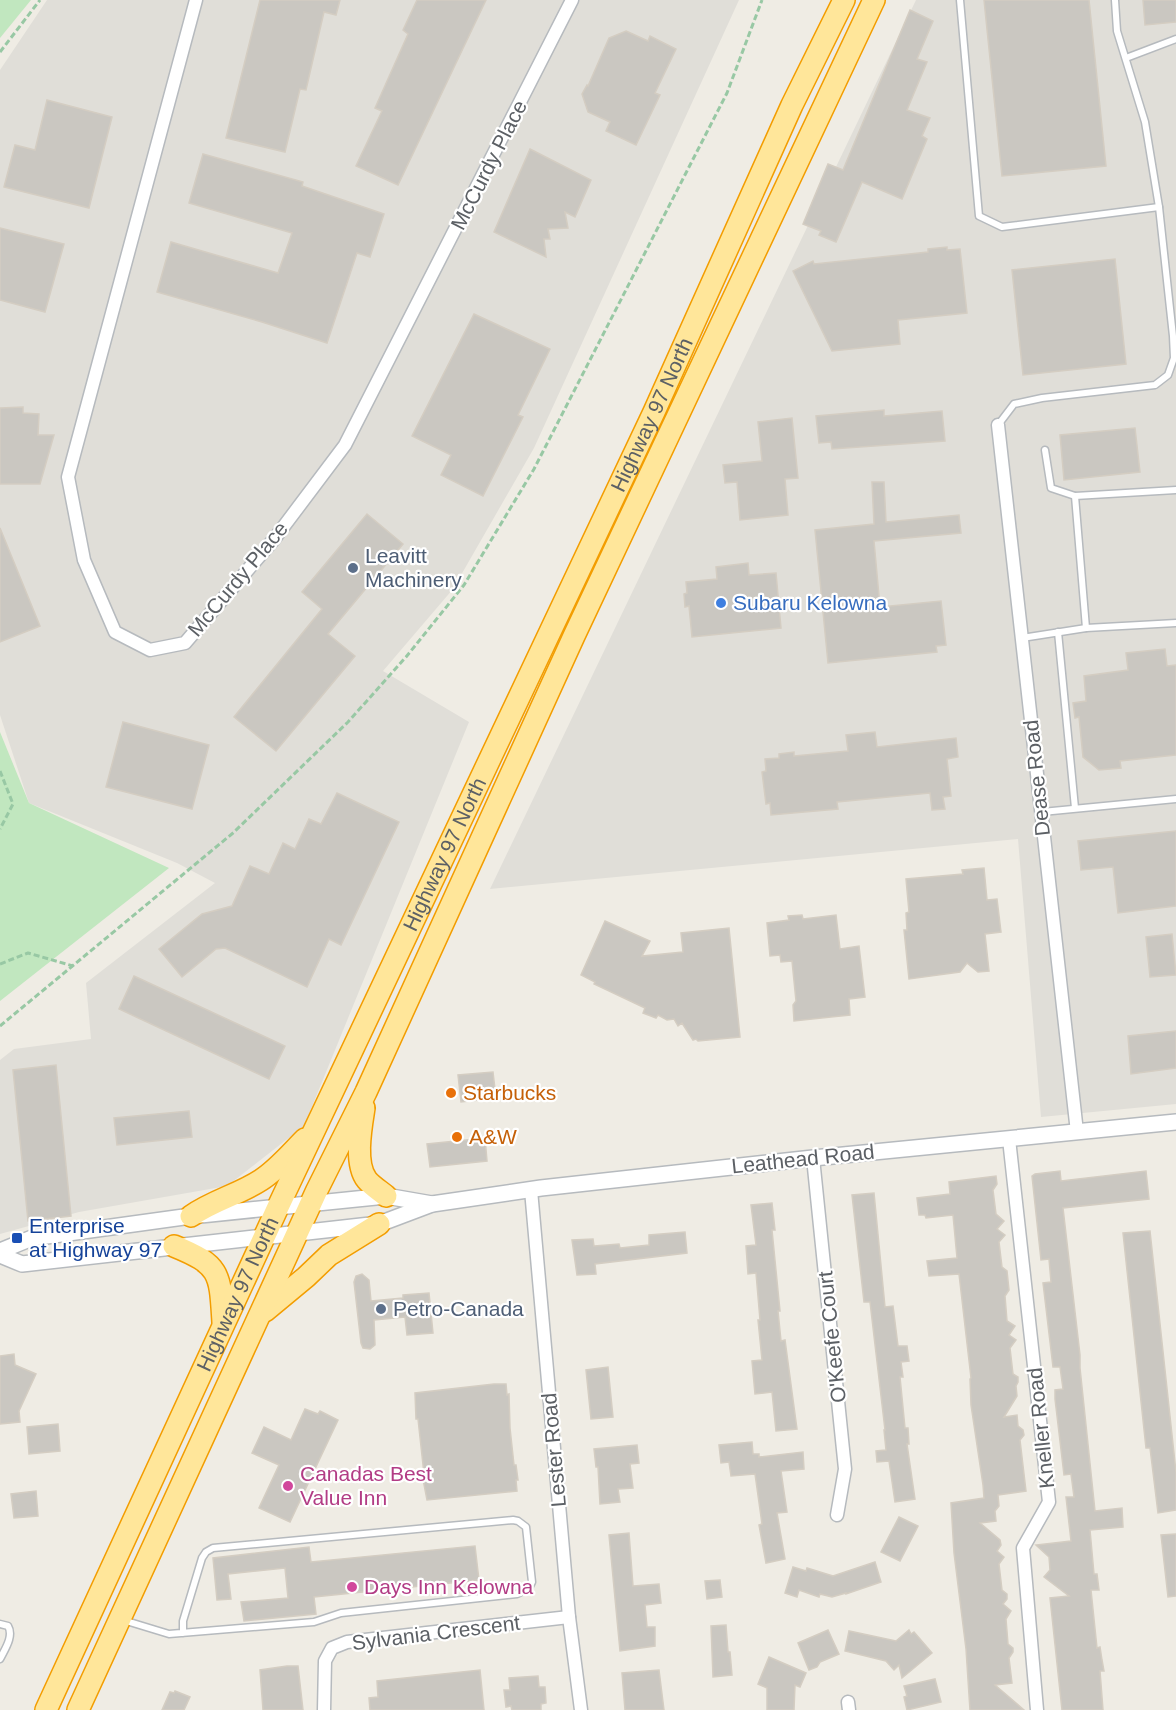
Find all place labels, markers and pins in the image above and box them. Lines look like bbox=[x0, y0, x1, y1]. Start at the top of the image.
place label: Leavitt Machinery bbox=[365, 544, 462, 591]
marker: Leavitt Machinery bbox=[346, 561, 360, 575]
place label: Subaru Kelowna bbox=[733, 591, 887, 614]
marker: Subaru Kelowna bbox=[714, 596, 728, 610]
place label: Starbucks bbox=[463, 1081, 556, 1104]
marker: Starbucks bbox=[444, 1086, 458, 1100]
place label: A&W bbox=[469, 1125, 517, 1148]
marker: A&W bbox=[450, 1130, 464, 1144]
place label: Enterprise at Highway 97 bbox=[29, 1214, 162, 1261]
marker: Enterprise at Highway 97 bbox=[10, 1231, 24, 1245]
place label: Petro-Canada bbox=[393, 1297, 524, 1320]
marker: Petro-Canada bbox=[374, 1302, 388, 1316]
place label: Canadas Best Value Inn bbox=[300, 1462, 432, 1509]
marker: Canadas Best Value Inn bbox=[281, 1479, 295, 1493]
place label: Days Inn Kelowna bbox=[364, 1575, 534, 1598]
marker: Days Inn Kelowna bbox=[345, 1580, 359, 1594]

